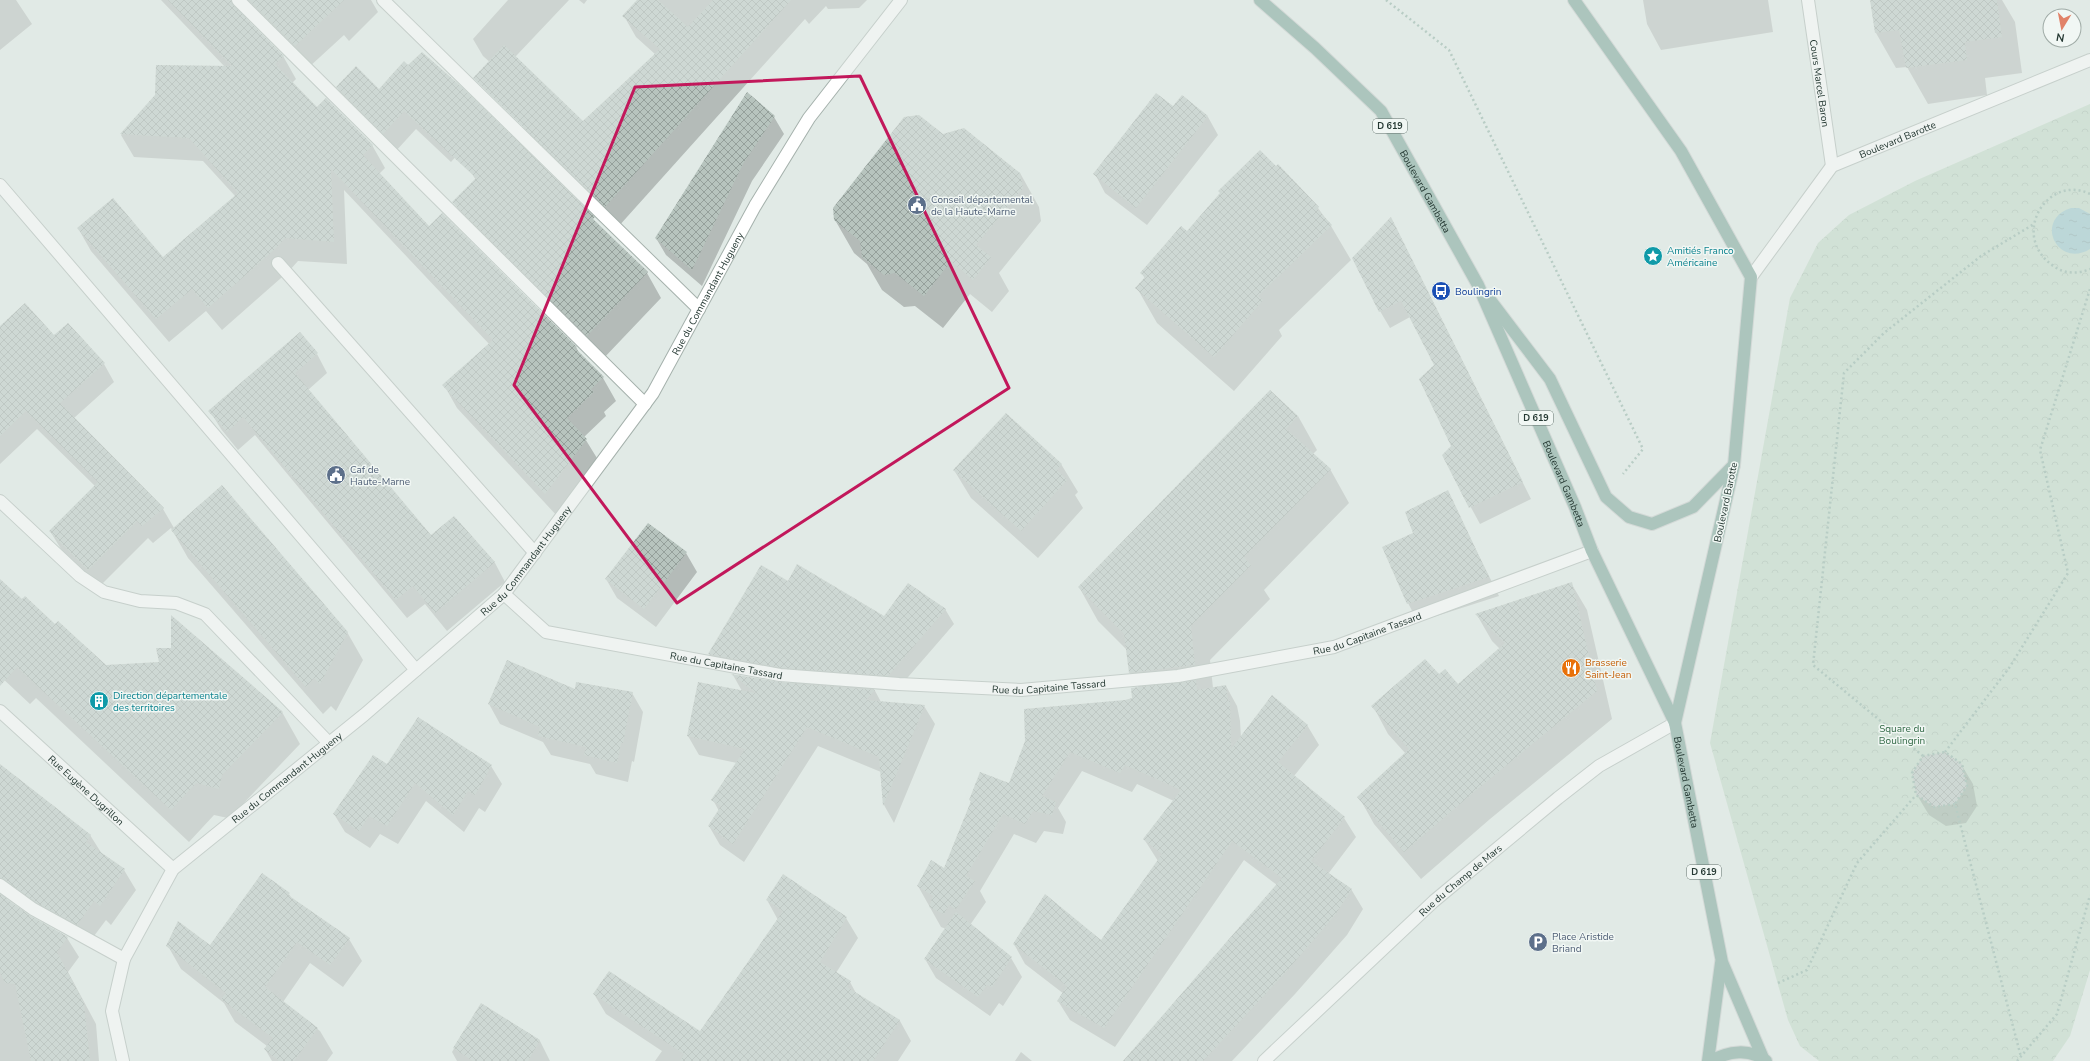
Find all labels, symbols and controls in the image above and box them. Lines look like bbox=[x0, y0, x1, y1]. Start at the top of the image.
north arrow bbox=[2042, 8, 2082, 48]
text: N bbox=[2055, 29, 2066, 45]
street label: Cours Marcel Baron bbox=[1806, 39, 1832, 128]
street label: Boulevard Barotte bbox=[1857, 118, 1938, 162]
road number: D 619 bbox=[1373, 119, 1407, 133]
street label: Boulevard Gambetta bbox=[1396, 148, 1454, 236]
place label: Conseil départemental de la Haute-Marne bbox=[931, 193, 1033, 219]
public building icon: Conseil départemental de la Haute-Marne bbox=[906, 194, 928, 216]
street label: Rue du Commandant Hugueny bbox=[669, 229, 748, 358]
place label: Amitiés Franco Américaine bbox=[1667, 244, 1734, 270]
place icon: Amitiés Franco Américaine bbox=[1642, 245, 1664, 267]
bus stop icon: Boulingrin bbox=[1430, 280, 1452, 302]
place label: Boulingrin bbox=[1455, 285, 1501, 299]
road number: D 619 bbox=[1519, 411, 1553, 425]
street label: Boulevard Gambetta bbox=[1539, 438, 1588, 529]
street label: Boulevard Barotte bbox=[1711, 461, 1741, 544]
place label: Caf de Haute-Marne bbox=[350, 463, 410, 489]
public building icon: Caf de Haute-Marne bbox=[325, 464, 347, 486]
street label: Rue du Commandant Hugueny bbox=[478, 502, 576, 619]
street label: Rue du Capitaine Tassard bbox=[1312, 609, 1424, 659]
street label: Rue du Capitaine Tassard bbox=[669, 649, 784, 683]
place label: Brasserie Saint-Jean bbox=[1585, 656, 1631, 682]
restaurant icon: Brasserie Saint-Jean bbox=[1560, 657, 1582, 679]
street label: Rue du Capitaine Tassard bbox=[992, 676, 1106, 698]
place label: Direction départementale des territoires bbox=[113, 689, 227, 715]
building icon: Direction départementale des territoires bbox=[88, 690, 110, 712]
park label: Square du Boulingrin bbox=[1879, 722, 1925, 748]
street label: Rue du Commandant Hugueny bbox=[229, 729, 346, 827]
street label: Boulevard Gambetta bbox=[1670, 735, 1701, 829]
street label: Rue Eugène Dugrillon bbox=[45, 752, 127, 829]
street label: Rue du Champ de Mars bbox=[1416, 841, 1505, 920]
road number: D 619 bbox=[1687, 865, 1721, 879]
place label: Place Aristide Briand bbox=[1552, 930, 1614, 956]
parking icon: Place Aristide Briand bbox=[1527, 931, 1549, 953]

